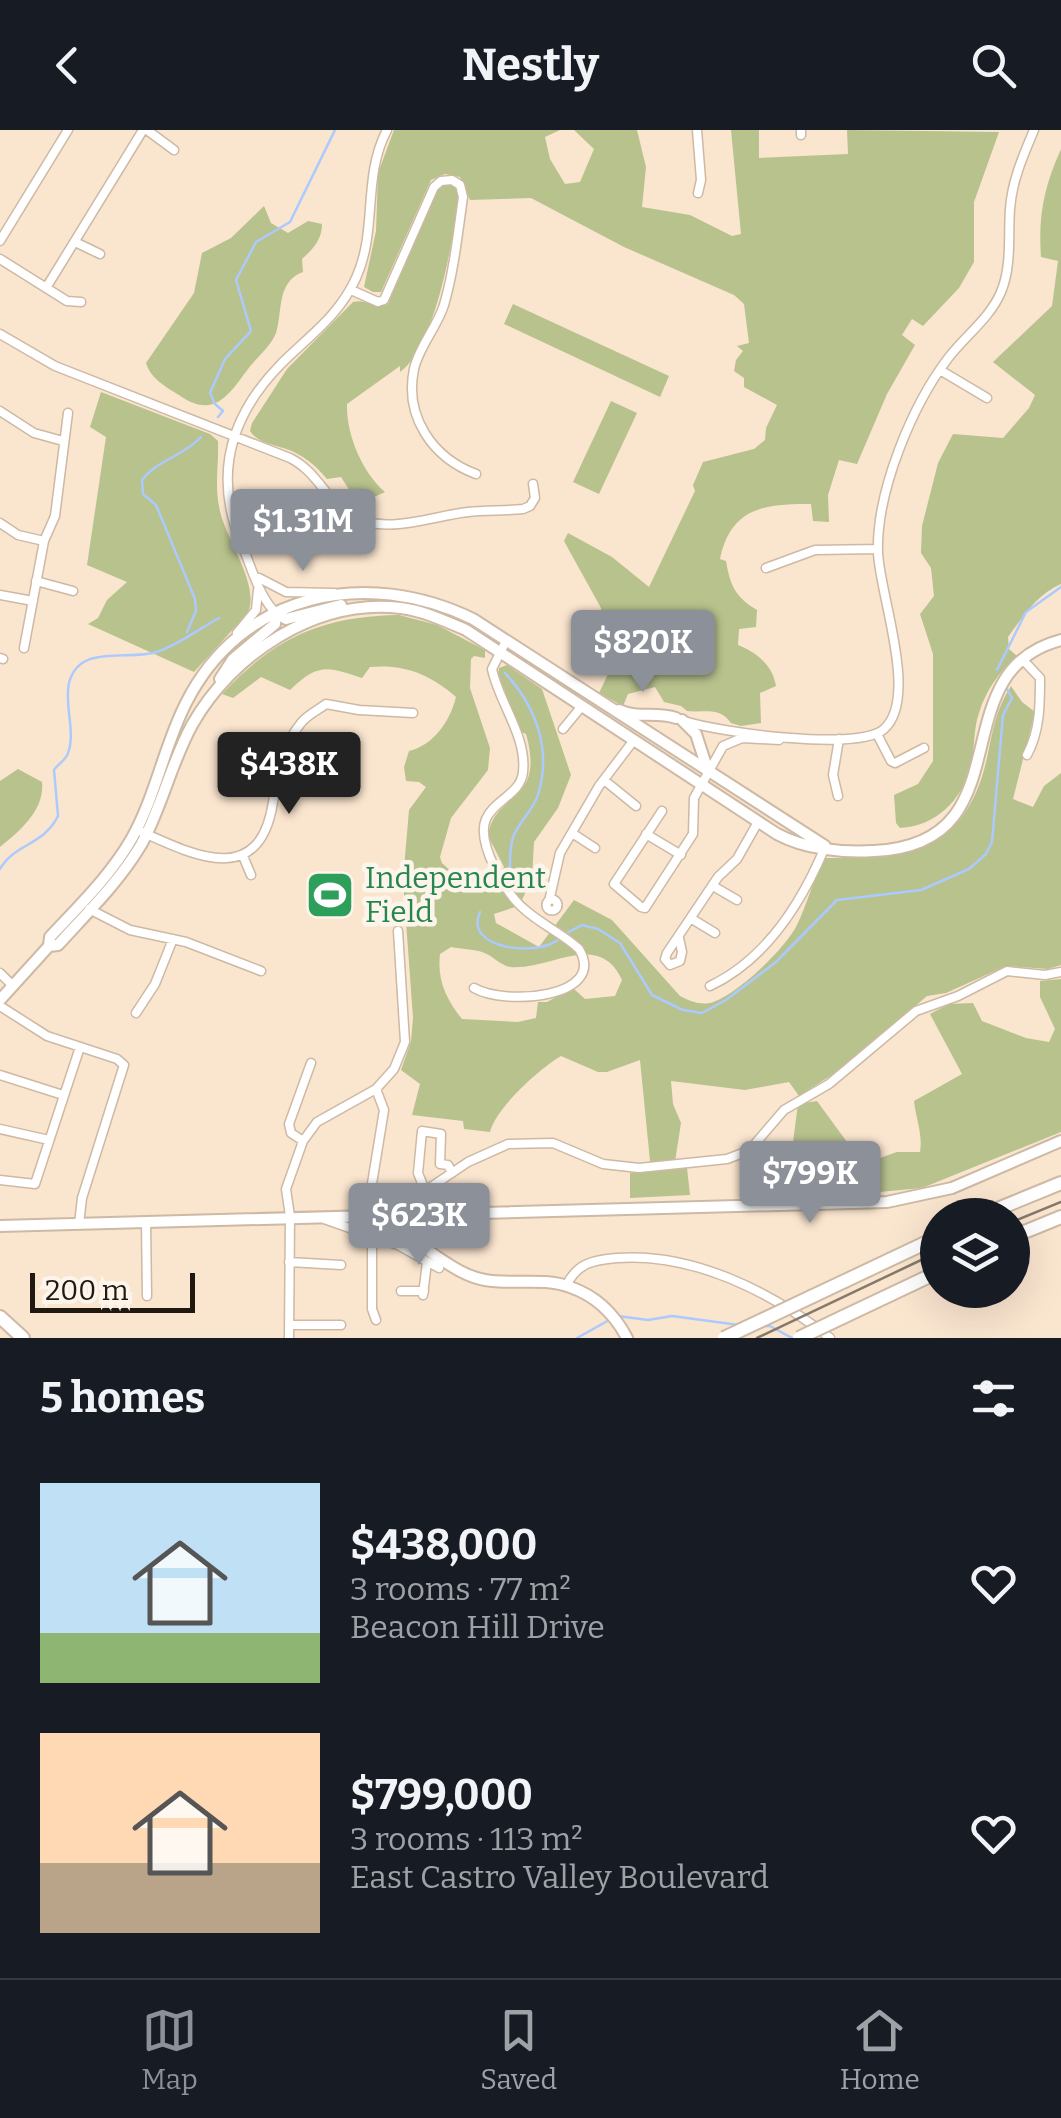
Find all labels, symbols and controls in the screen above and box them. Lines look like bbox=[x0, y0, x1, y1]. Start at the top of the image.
icon: back bbox=[40, 38, 95, 93]
text: Nestly bbox=[462, 38, 599, 92]
icon: search bbox=[966, 38, 1021, 93]
pin: $1.31M bbox=[222, 489, 384, 574]
text: $1.31M bbox=[253, 502, 353, 540]
pin: $820K bbox=[573, 610, 713, 695]
text: $820K bbox=[593, 623, 693, 661]
pin: $438K bbox=[219, 732, 359, 817]
text: $438K bbox=[240, 745, 338, 783]
place label: Independent Field bbox=[365, 860, 546, 930]
sports icon: Independent Field bbox=[304, 869, 356, 921]
pin: $799K bbox=[740, 1141, 880, 1226]
text: $799K bbox=[762, 1154, 858, 1192]
pin: $623K bbox=[349, 1183, 489, 1268]
text: $623K bbox=[371, 1196, 467, 1234]
map controls bbox=[920, 1198, 1030, 1308]
button: layers bbox=[920, 1198, 1030, 1308]
scale bar bbox=[30, 1268, 195, 1312]
text: 200 m bbox=[45, 1274, 128, 1307]
icon: filters bbox=[966, 1371, 1021, 1426]
text: 5 homes bbox=[40, 1373, 205, 1423]
text: $438,000 bbox=[350, 1520, 537, 1570]
icon: home bbox=[120, 1523, 240, 1643]
icon: heart bbox=[966, 1556, 1021, 1611]
text: 3 rooms · 77 m² bbox=[350, 1570, 571, 1608]
text: Beacon Hill Drive bbox=[350, 1608, 605, 1646]
text: $799,000 bbox=[350, 1770, 533, 1820]
icon: home bbox=[120, 1773, 240, 1893]
icon: heart bbox=[966, 1806, 1021, 1861]
text: 3 rooms · 113 m² bbox=[350, 1820, 583, 1858]
text: East Castro Valley Boulevard bbox=[350, 1858, 769, 1896]
tab: Map bbox=[141, 2003, 198, 2096]
tab: Saved bbox=[480, 2003, 557, 2096]
tab: Home bbox=[840, 2003, 920, 2096]

